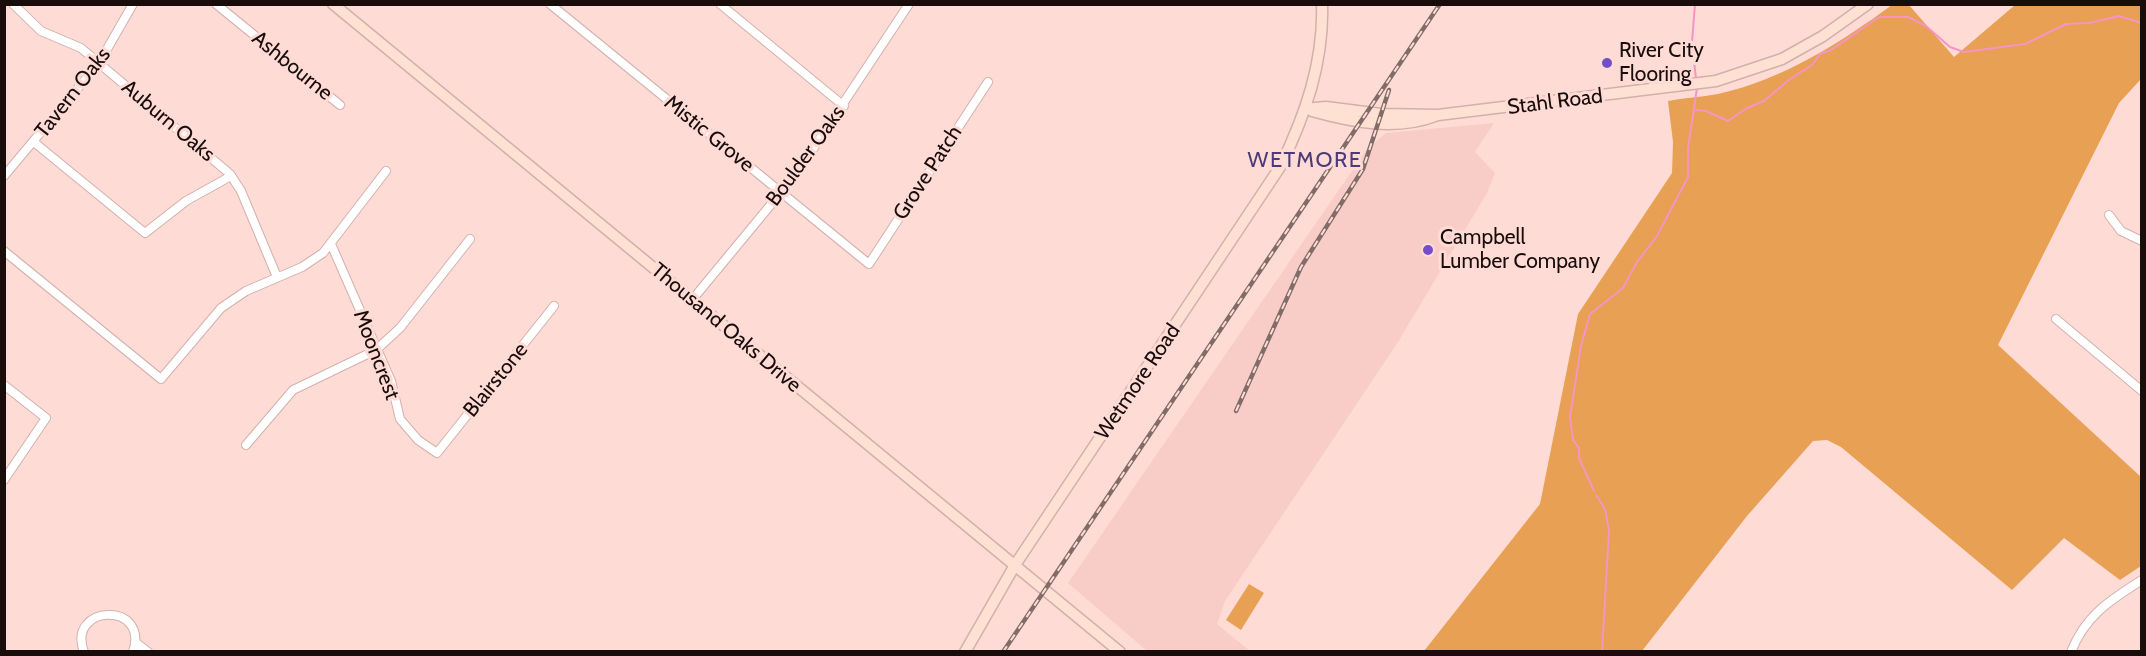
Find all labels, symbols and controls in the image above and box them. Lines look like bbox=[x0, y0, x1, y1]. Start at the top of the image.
street label: Ashbourne bbox=[247, 26, 337, 106]
place label: River City Flooring bbox=[1619, 38, 1704, 88]
street label: Tavern Oaks bbox=[30, 43, 116, 143]
marker: River City Flooring bbox=[1600, 56, 1614, 70]
street label: Auburn Oaks bbox=[116, 75, 220, 167]
street label: Stahl Road bbox=[1506, 84, 1604, 120]
street label: Mistic Grove bbox=[659, 90, 759, 178]
street label: Boulder Oaks bbox=[761, 101, 851, 211]
street label: Grove Patch bbox=[888, 121, 968, 225]
district label: WETMORE bbox=[1248, 148, 1362, 174]
place label: Campbell Lumber Company bbox=[1440, 225, 1600, 275]
marker: Campbell Lumber Company bbox=[1421, 243, 1435, 257]
street label: Thousand Oaks Drive bbox=[646, 258, 806, 398]
street label: Mooncrest bbox=[347, 307, 405, 403]
street label: Wetmore Road bbox=[1090, 319, 1186, 445]
street label: Blairstone bbox=[458, 338, 534, 422]

